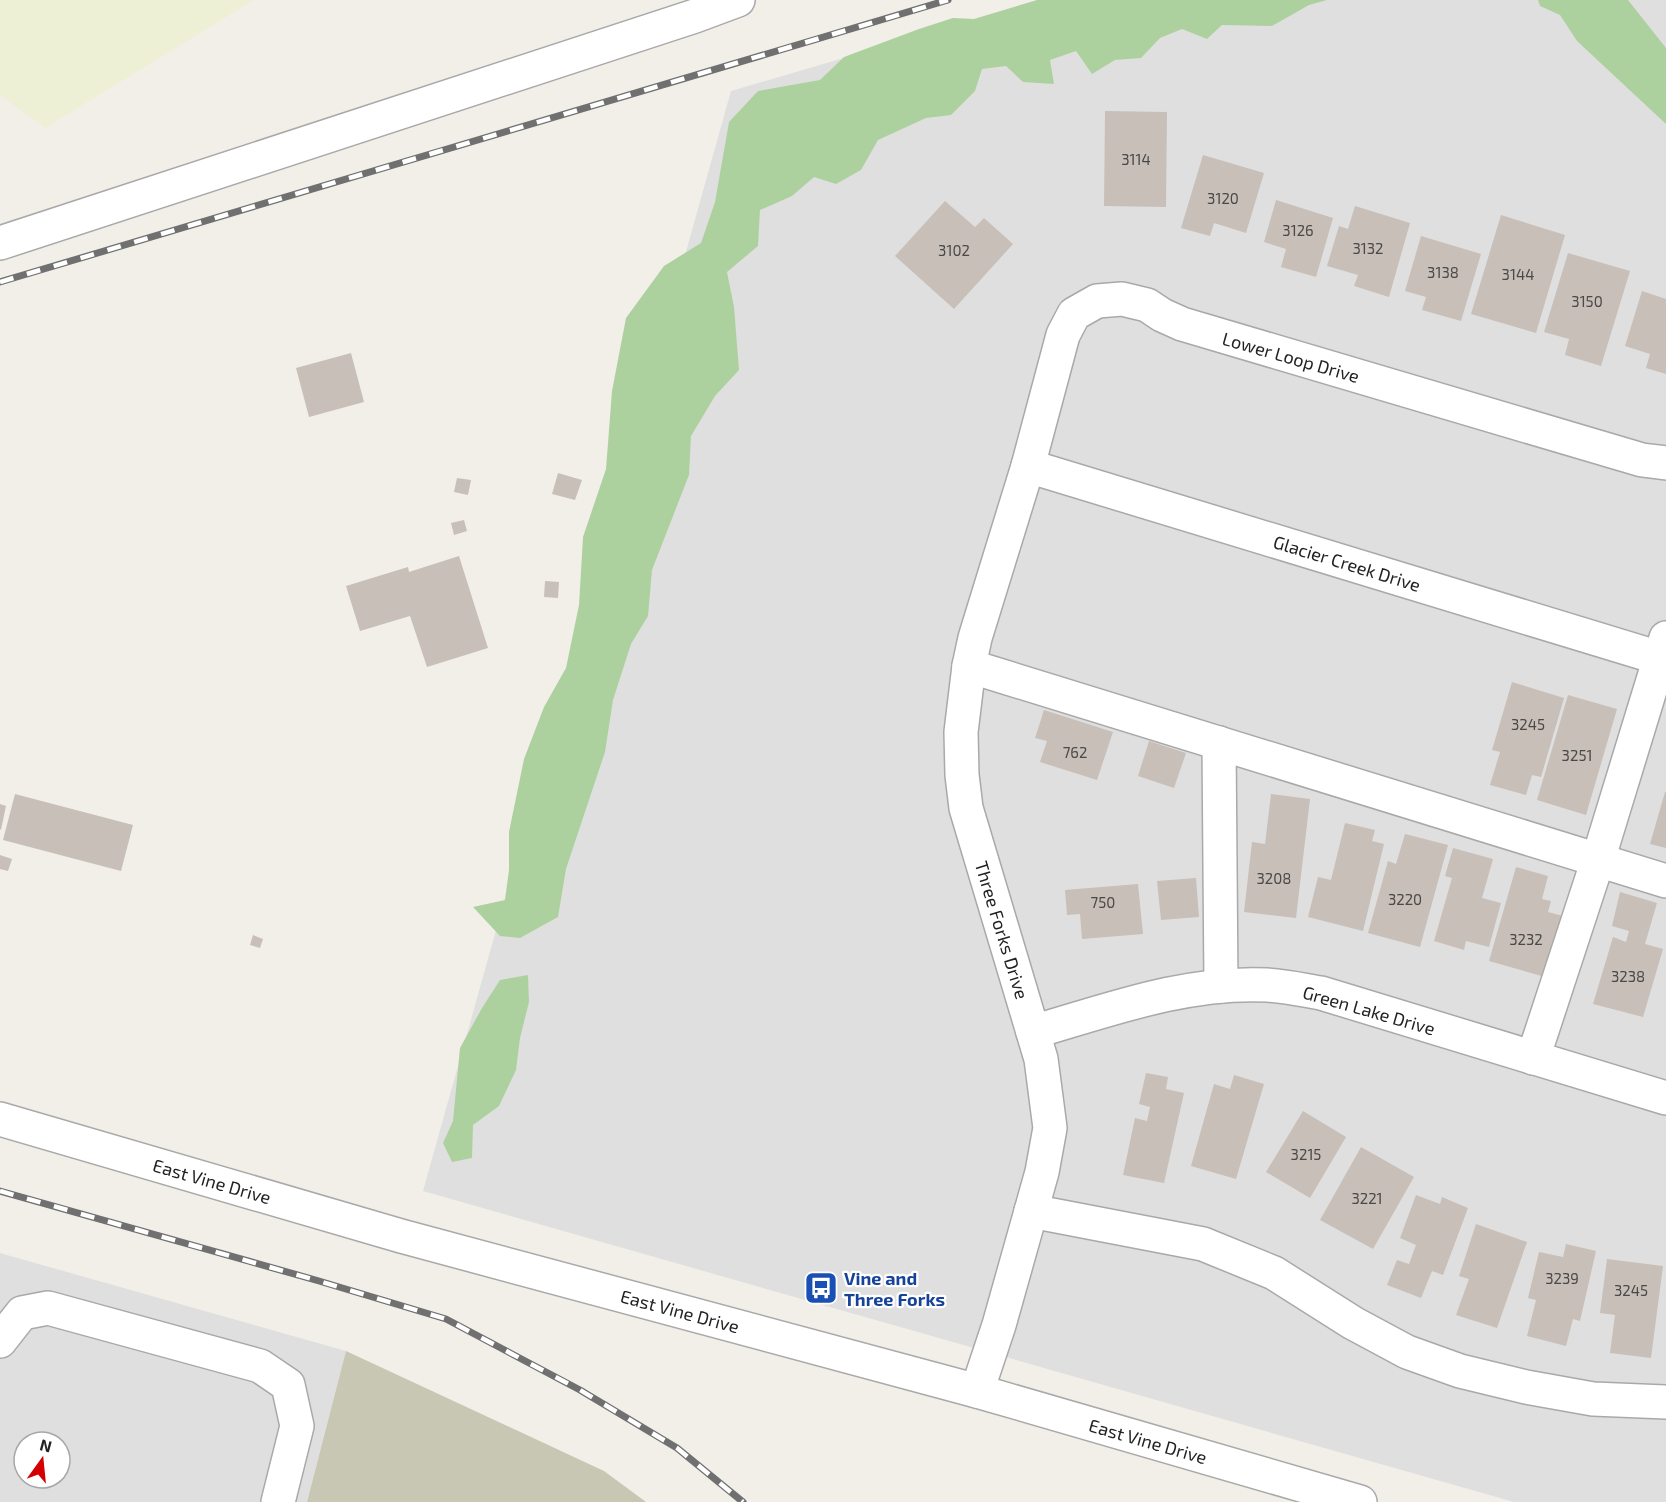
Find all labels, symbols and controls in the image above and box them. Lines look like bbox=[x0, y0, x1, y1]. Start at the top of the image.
house number: 3114 bbox=[1121, 150, 1151, 168]
house number: 3120 bbox=[1207, 189, 1239, 207]
house number: 3126 bbox=[1282, 221, 1314, 239]
house number: 3132 bbox=[1352, 239, 1384, 257]
house number: 3102 bbox=[938, 241, 970, 259]
house number: 3138 bbox=[1427, 263, 1459, 281]
house number: 3144 bbox=[1502, 265, 1534, 283]
house number: 3150 bbox=[1571, 292, 1603, 310]
street label: Lower Loop Drive bbox=[1220, 327, 1362, 387]
street label: Glacier Creek Drive bbox=[1271, 530, 1423, 596]
house number: 3245 bbox=[1511, 715, 1545, 733]
house number: 762 bbox=[1063, 743, 1087, 761]
house number: 3251 bbox=[1562, 746, 1592, 764]
street label: Three Forks Drive bbox=[971, 858, 1033, 1002]
house number: 3208 bbox=[1257, 869, 1291, 887]
house number: 3220 bbox=[1388, 890, 1422, 908]
house number: 750 bbox=[1091, 893, 1115, 911]
house number: 3232 bbox=[1509, 930, 1543, 948]
house number: 3238 bbox=[1611, 967, 1645, 985]
street label: Green Lake Drive bbox=[1300, 981, 1438, 1039]
house number: 3215 bbox=[1291, 1145, 1321, 1163]
street label: East Vine Drive bbox=[150, 1154, 274, 1208]
house number: 3221 bbox=[1351, 1189, 1383, 1207]
place label: Vine and Three Forks bbox=[844, 1267, 945, 1310]
house number: 3239 bbox=[1545, 1269, 1579, 1287]
bus stop icon: Vine and Three Forks bbox=[803, 1270, 839, 1306]
house number: 3245 bbox=[1614, 1281, 1648, 1299]
street label: East Vine Drive bbox=[618, 1285, 742, 1337]
street label: East Vine Drive bbox=[1086, 1414, 1210, 1468]
north arrow bbox=[12, 1430, 72, 1490]
text: N bbox=[38, 1434, 54, 1456]

